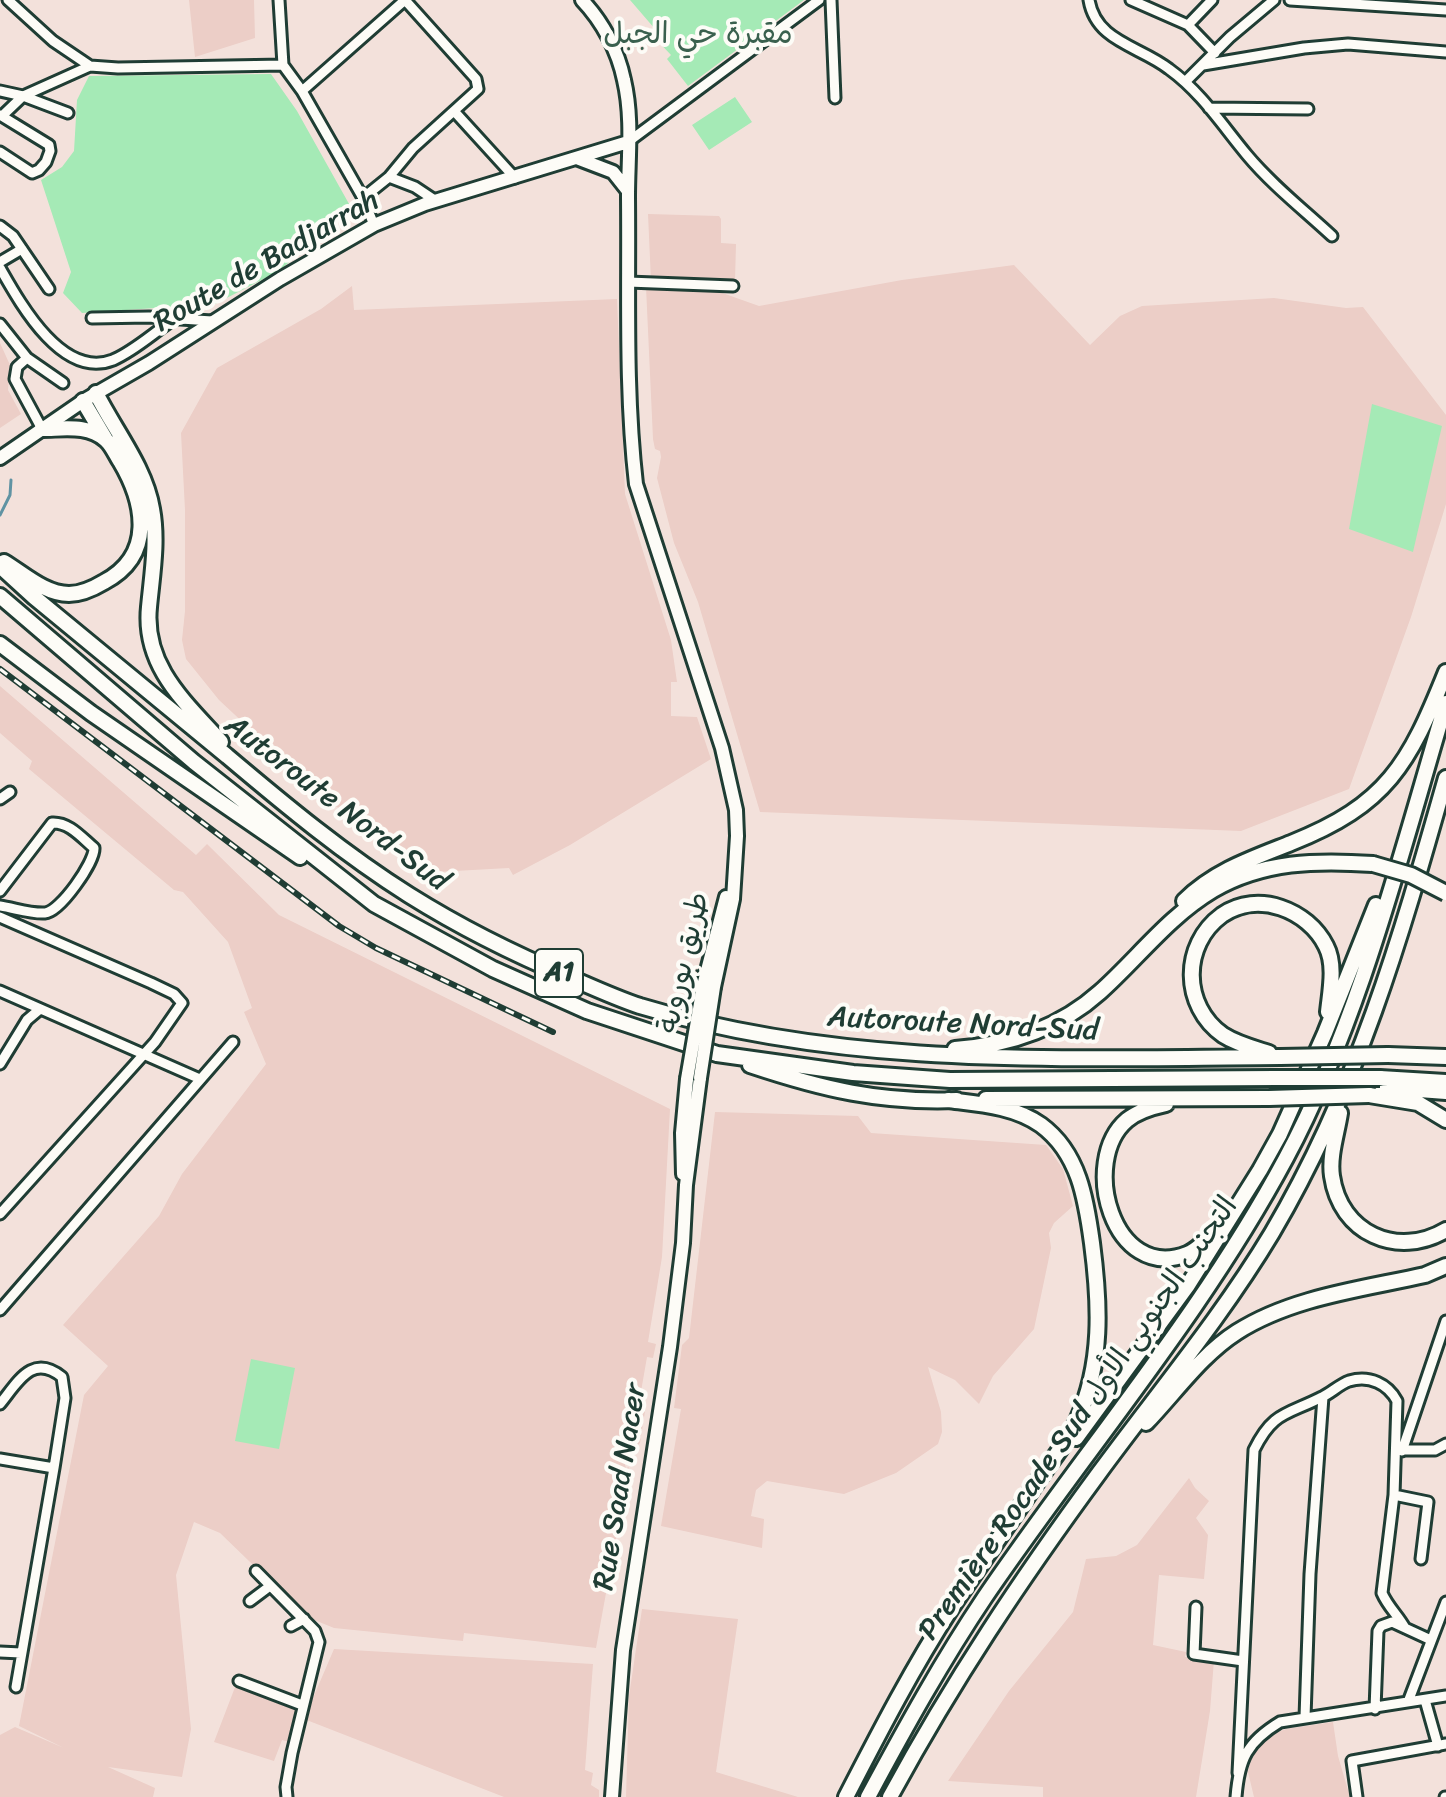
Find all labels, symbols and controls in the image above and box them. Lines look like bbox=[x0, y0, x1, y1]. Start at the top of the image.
park label: مقبرة حي الجبل bbox=[603, 17, 793, 53]
street label: Route de Badjarrah bbox=[148, 183, 386, 341]
street label: Autoroute Nord-Sud bbox=[217, 708, 455, 900]
street label: طريق بوروبة bbox=[651, 889, 719, 1037]
road number: A1 bbox=[535, 949, 583, 997]
street label: Autoroute Nord-Sud bbox=[827, 1000, 1099, 1050]
street label: Première Rocade Sud التجنب الجنوبي الأول bbox=[911, 1190, 1247, 1648]
street label: Rue Saad Nacer bbox=[587, 1381, 655, 1593]

